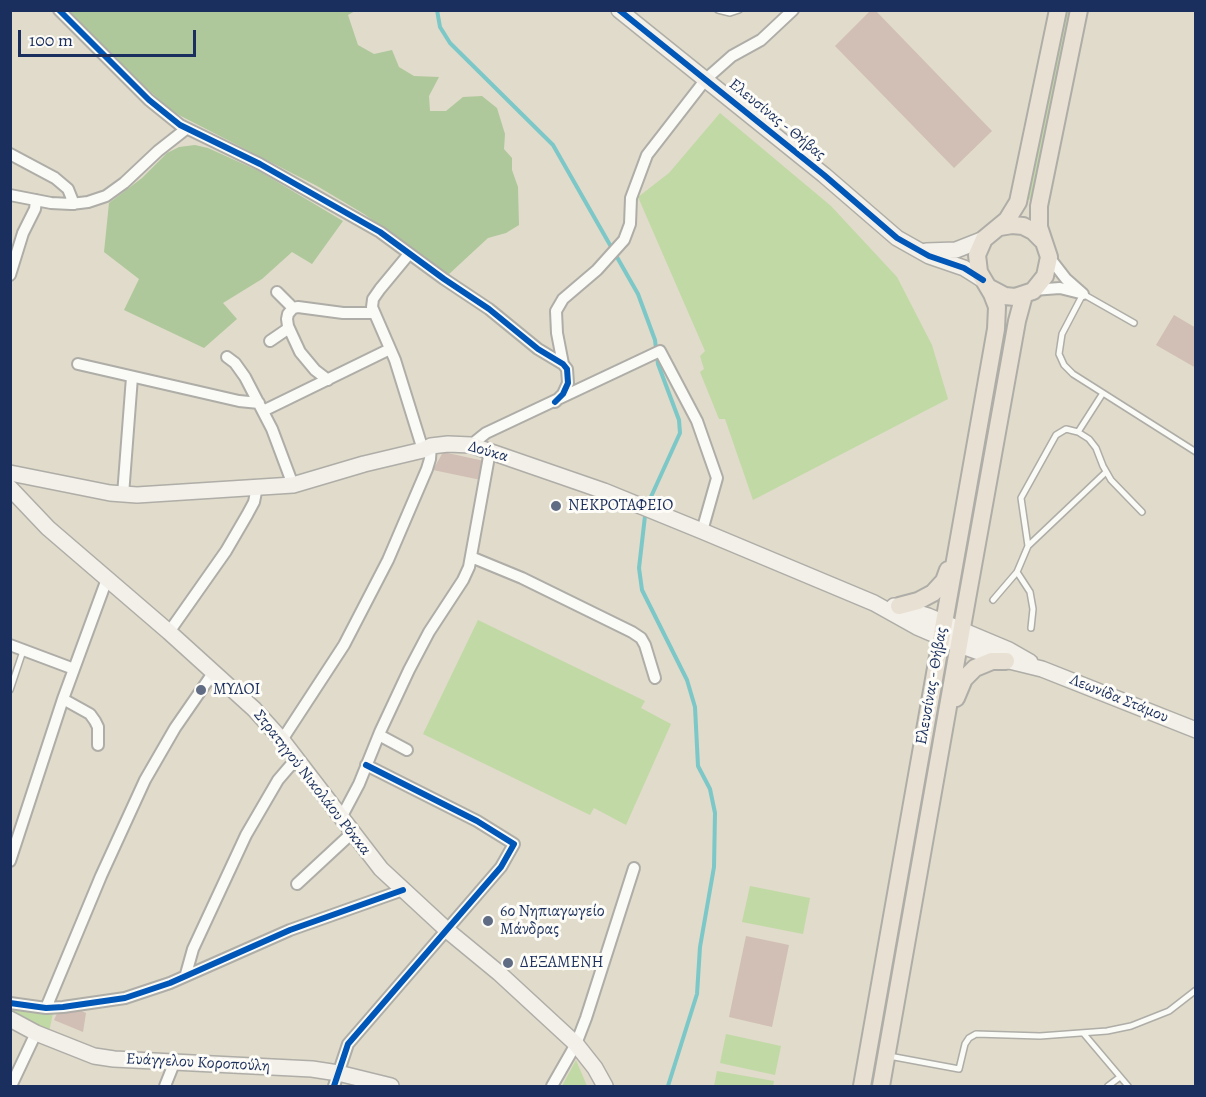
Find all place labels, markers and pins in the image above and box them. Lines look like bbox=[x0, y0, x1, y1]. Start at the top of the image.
place label: ΝΕΚΡΟΤΑΦΕΙΟ bbox=[568, 496, 673, 516]
marker: ΝΕΚΡΟΤΑΦΕΙΟ bbox=[549, 499, 563, 513]
place label: ΜΥΛΟΙ bbox=[213, 680, 260, 700]
marker: ΜΥΛΟΙ bbox=[194, 683, 208, 697]
place label: 6ο Νηπιαγωγείο Μάνδρας bbox=[500, 902, 605, 940]
marker: 6ο Νηπιαγωγείο Μάνδρας bbox=[481, 914, 495, 928]
place label: ΔΕΞΑΜΕΝΗ bbox=[520, 953, 604, 973]
marker: ΔΕΞΑΜΕΝΗ bbox=[501, 956, 515, 970]

